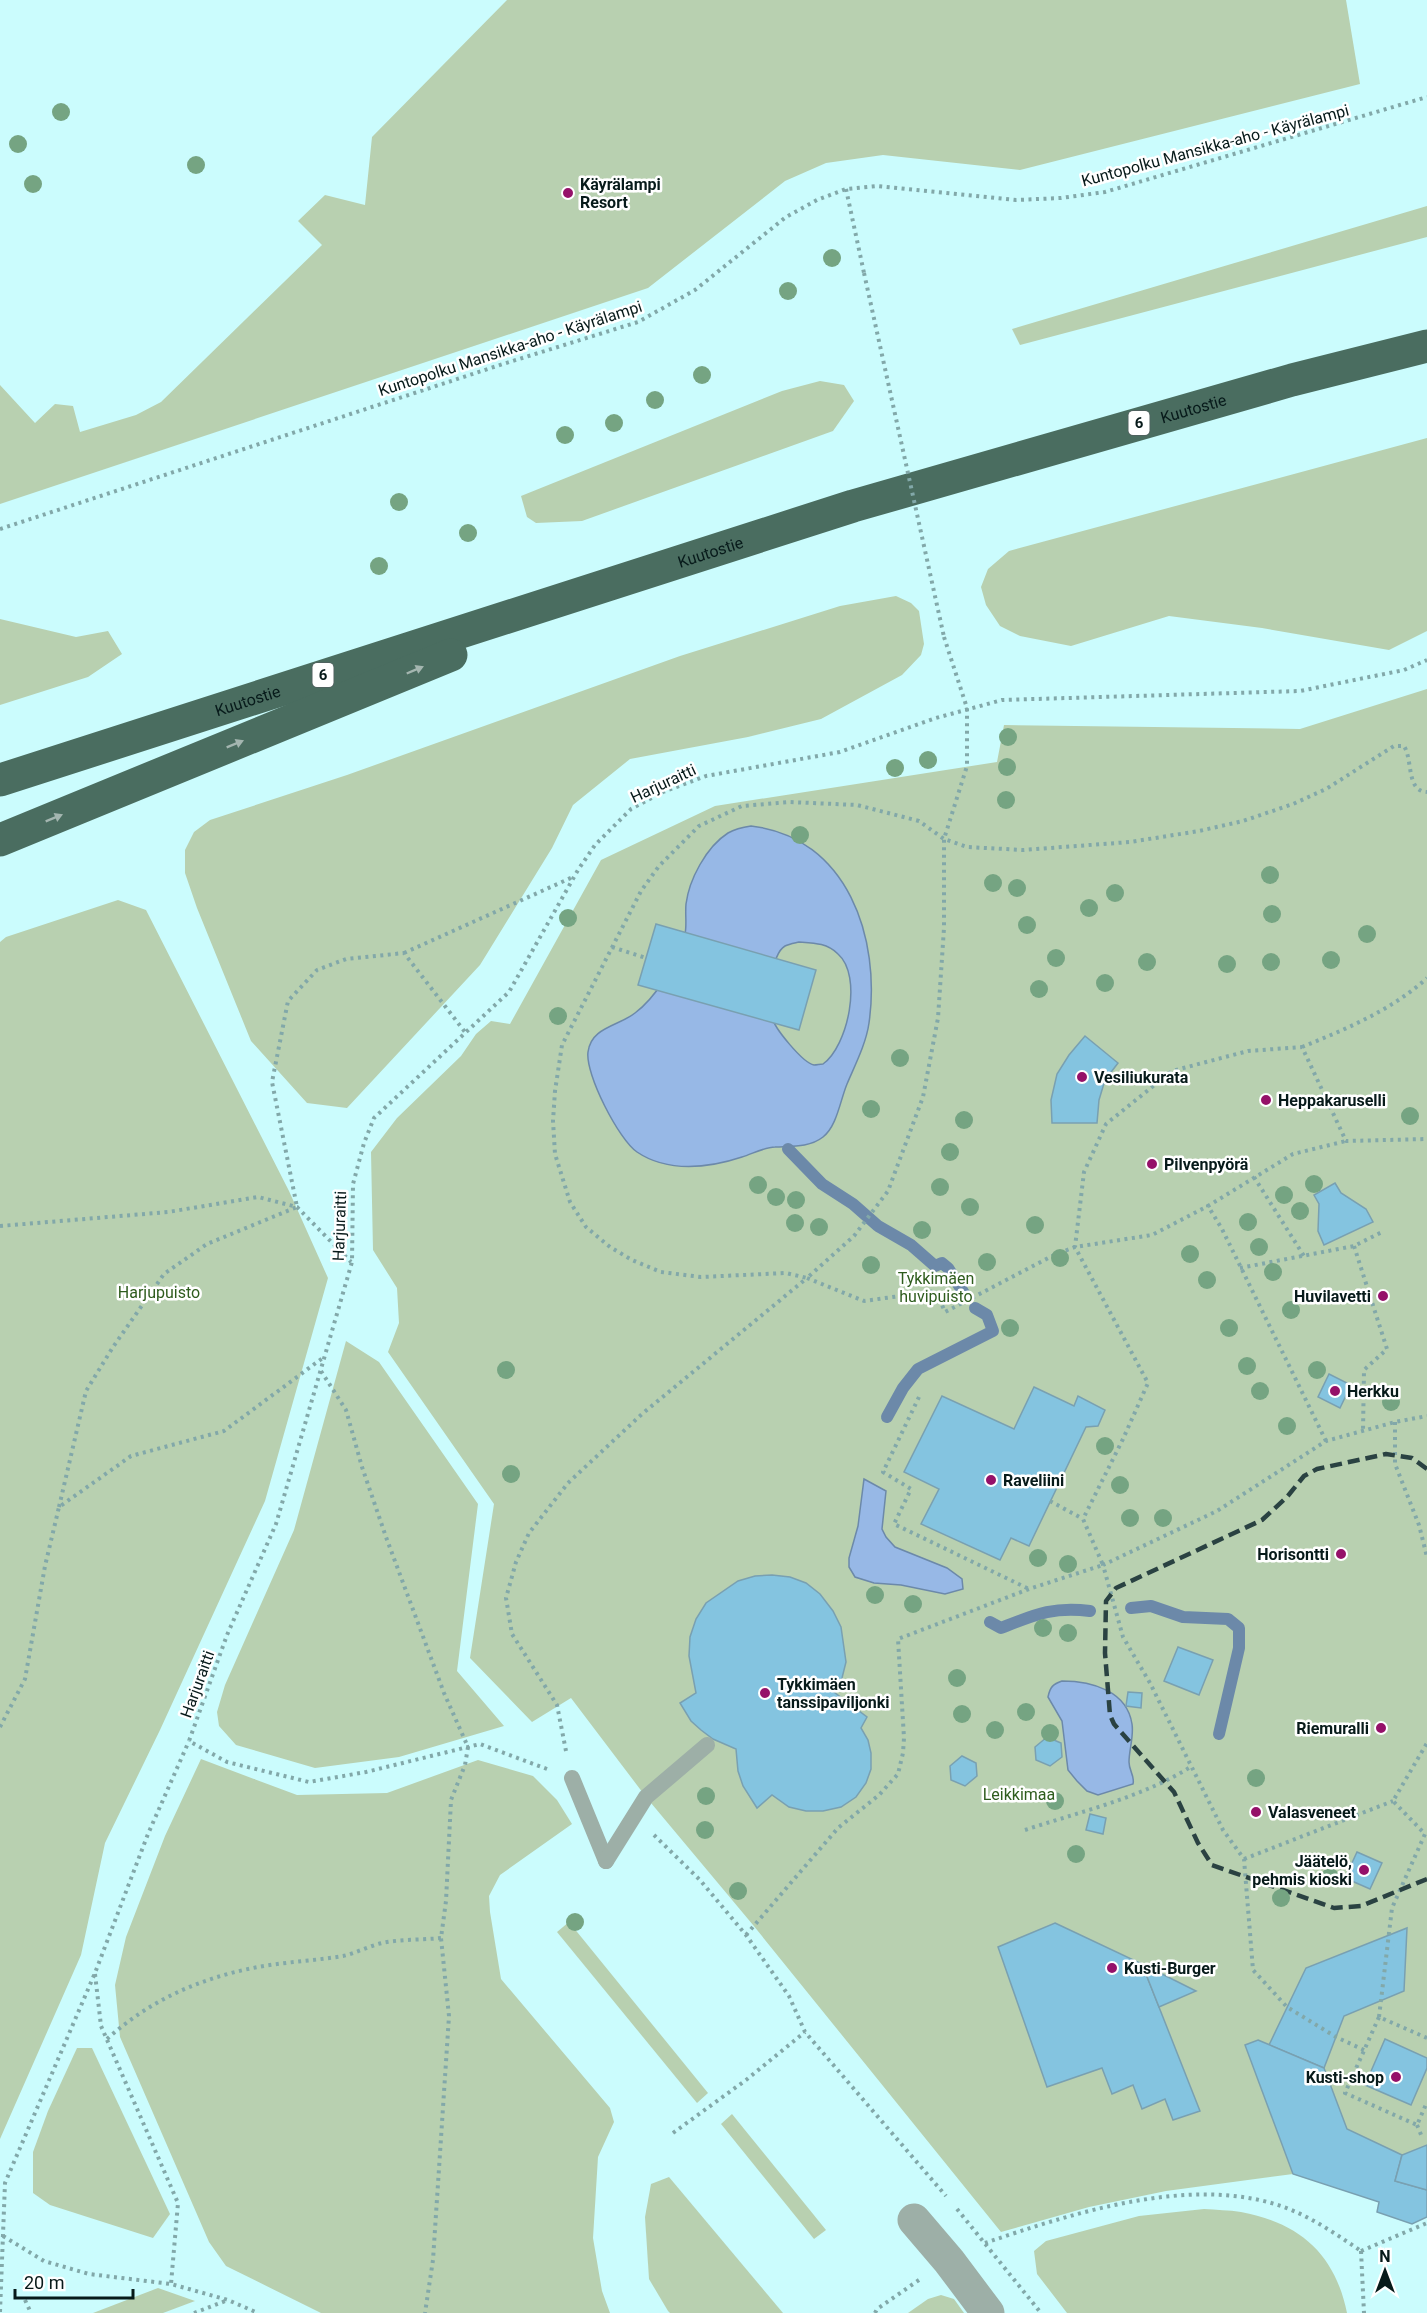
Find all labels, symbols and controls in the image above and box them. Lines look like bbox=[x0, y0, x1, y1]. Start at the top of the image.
street label: Kuntopolku Mansikka-aho - Käyrälampi bbox=[1079, 101, 1351, 190]
place label: Käyrälampi Resort bbox=[580, 175, 661, 212]
marker: Käyrälampi Resort bbox=[561, 186, 575, 200]
street label: Kuntopolku Mansikka-aho - Käyrälampi bbox=[376, 297, 644, 400]
street label: Kuutostie bbox=[1158, 390, 1229, 427]
road number: 6 bbox=[1128, 411, 1150, 435]
street label: Kuutostie bbox=[675, 533, 745, 572]
road number: 6 bbox=[312, 663, 334, 687]
one-way arrow bbox=[406, 665, 424, 674]
street label: Kuutostie bbox=[213, 682, 283, 720]
one-way arrow bbox=[226, 739, 244, 749]
street label: Harjuraitti bbox=[627, 760, 699, 807]
one-way arrow bbox=[45, 813, 63, 822]
place label: Vesiliukurata bbox=[1094, 1068, 1189, 1087]
marker: Vesiliukurata bbox=[1075, 1070, 1089, 1084]
place label: Heppakaruselli bbox=[1278, 1091, 1386, 1110]
marker: Heppakaruselli bbox=[1259, 1093, 1273, 1107]
place label: Pilvenpyörä bbox=[1164, 1155, 1249, 1174]
marker: Pilvenpyörä bbox=[1145, 1157, 1159, 1171]
street label: Harjuraitti bbox=[329, 1191, 350, 1261]
park label: Tykkimäen huvipuisto bbox=[898, 1269, 974, 1306]
park label: Harjupuisto bbox=[118, 1283, 200, 1302]
place label: Huvilavetti bbox=[1294, 1287, 1371, 1306]
marker: Huvilavetti bbox=[1376, 1289, 1390, 1303]
place label: Herkku bbox=[1347, 1382, 1399, 1401]
marker: Herkku bbox=[1328, 1384, 1342, 1398]
place label: Raveliini bbox=[1003, 1471, 1064, 1490]
marker: Raveliini bbox=[984, 1473, 998, 1487]
place label: Horisontti bbox=[1257, 1545, 1329, 1564]
marker: Horisontti bbox=[1334, 1547, 1348, 1561]
street label: Harjuraitti bbox=[177, 1648, 218, 1720]
place label: Tykkimäen tanssipaviljonki bbox=[777, 1675, 890, 1712]
marker: Tykkimäen tanssipaviljonki bbox=[758, 1686, 772, 1700]
place label: Riemuralli bbox=[1296, 1719, 1369, 1738]
marker: Riemuralli bbox=[1374, 1721, 1388, 1735]
park label: Leikkimaa bbox=[983, 1785, 1055, 1804]
place label: Valasveneet bbox=[1268, 1803, 1357, 1822]
marker: Valasveneet bbox=[1249, 1805, 1263, 1819]
place label: Jäätelö, pehmis kioski bbox=[1252, 1852, 1352, 1889]
marker: Jäätelö, pehmis kioski bbox=[1357, 1863, 1371, 1877]
place label: Kusti-Burger bbox=[1124, 1959, 1216, 1978]
marker: Kusti-Burger bbox=[1105, 1961, 1119, 1975]
place label: Kusti-shop bbox=[1306, 2068, 1384, 2087]
marker: Kusti-shop bbox=[1389, 2070, 1403, 2084]
north arrow bbox=[1355, 2241, 1415, 2301]
text: N bbox=[1379, 2247, 1391, 2266]
scale bar bbox=[15, 2262, 134, 2300]
text: 20 m bbox=[24, 2272, 64, 2293]

